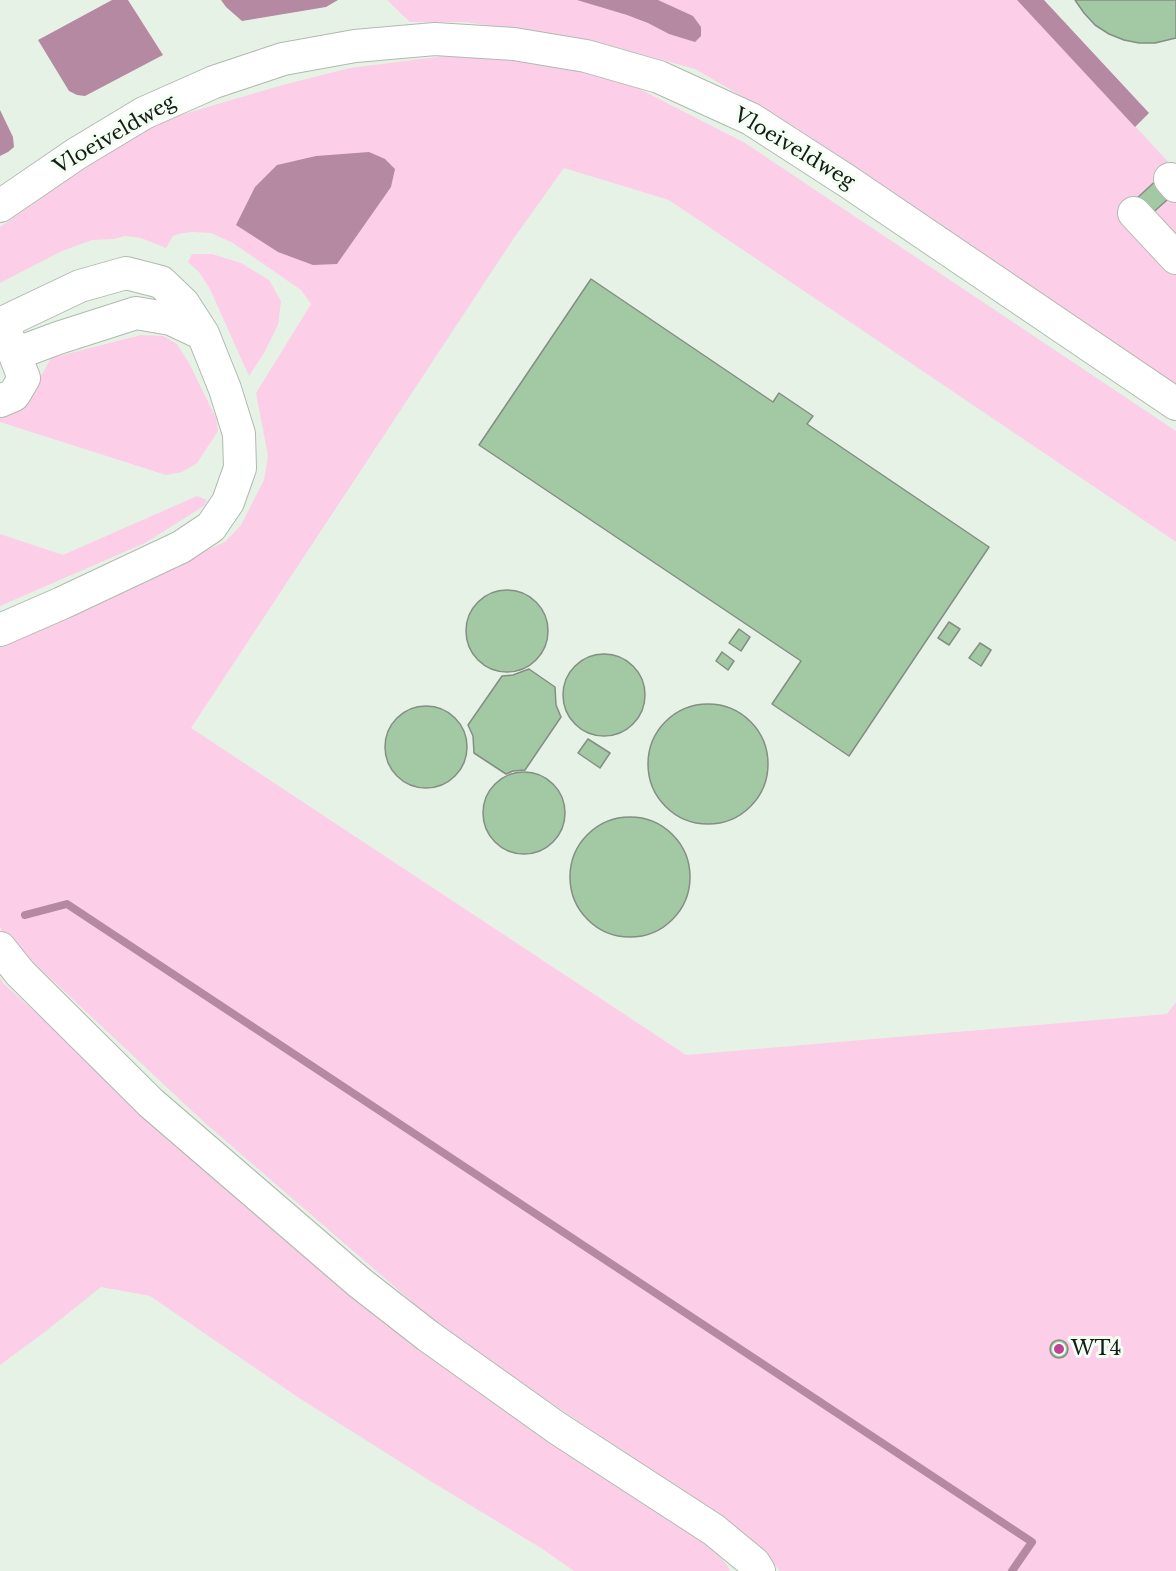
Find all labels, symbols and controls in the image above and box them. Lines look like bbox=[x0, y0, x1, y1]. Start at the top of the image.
street label: Vloeiveldweg bbox=[50, 90, 180, 180]
street label: Vloeiveldweg bbox=[729, 103, 859, 195]
place label: WT4 bbox=[1071, 1337, 1121, 1361]
marker: WT4 bbox=[1052, 1342, 1066, 1356]

